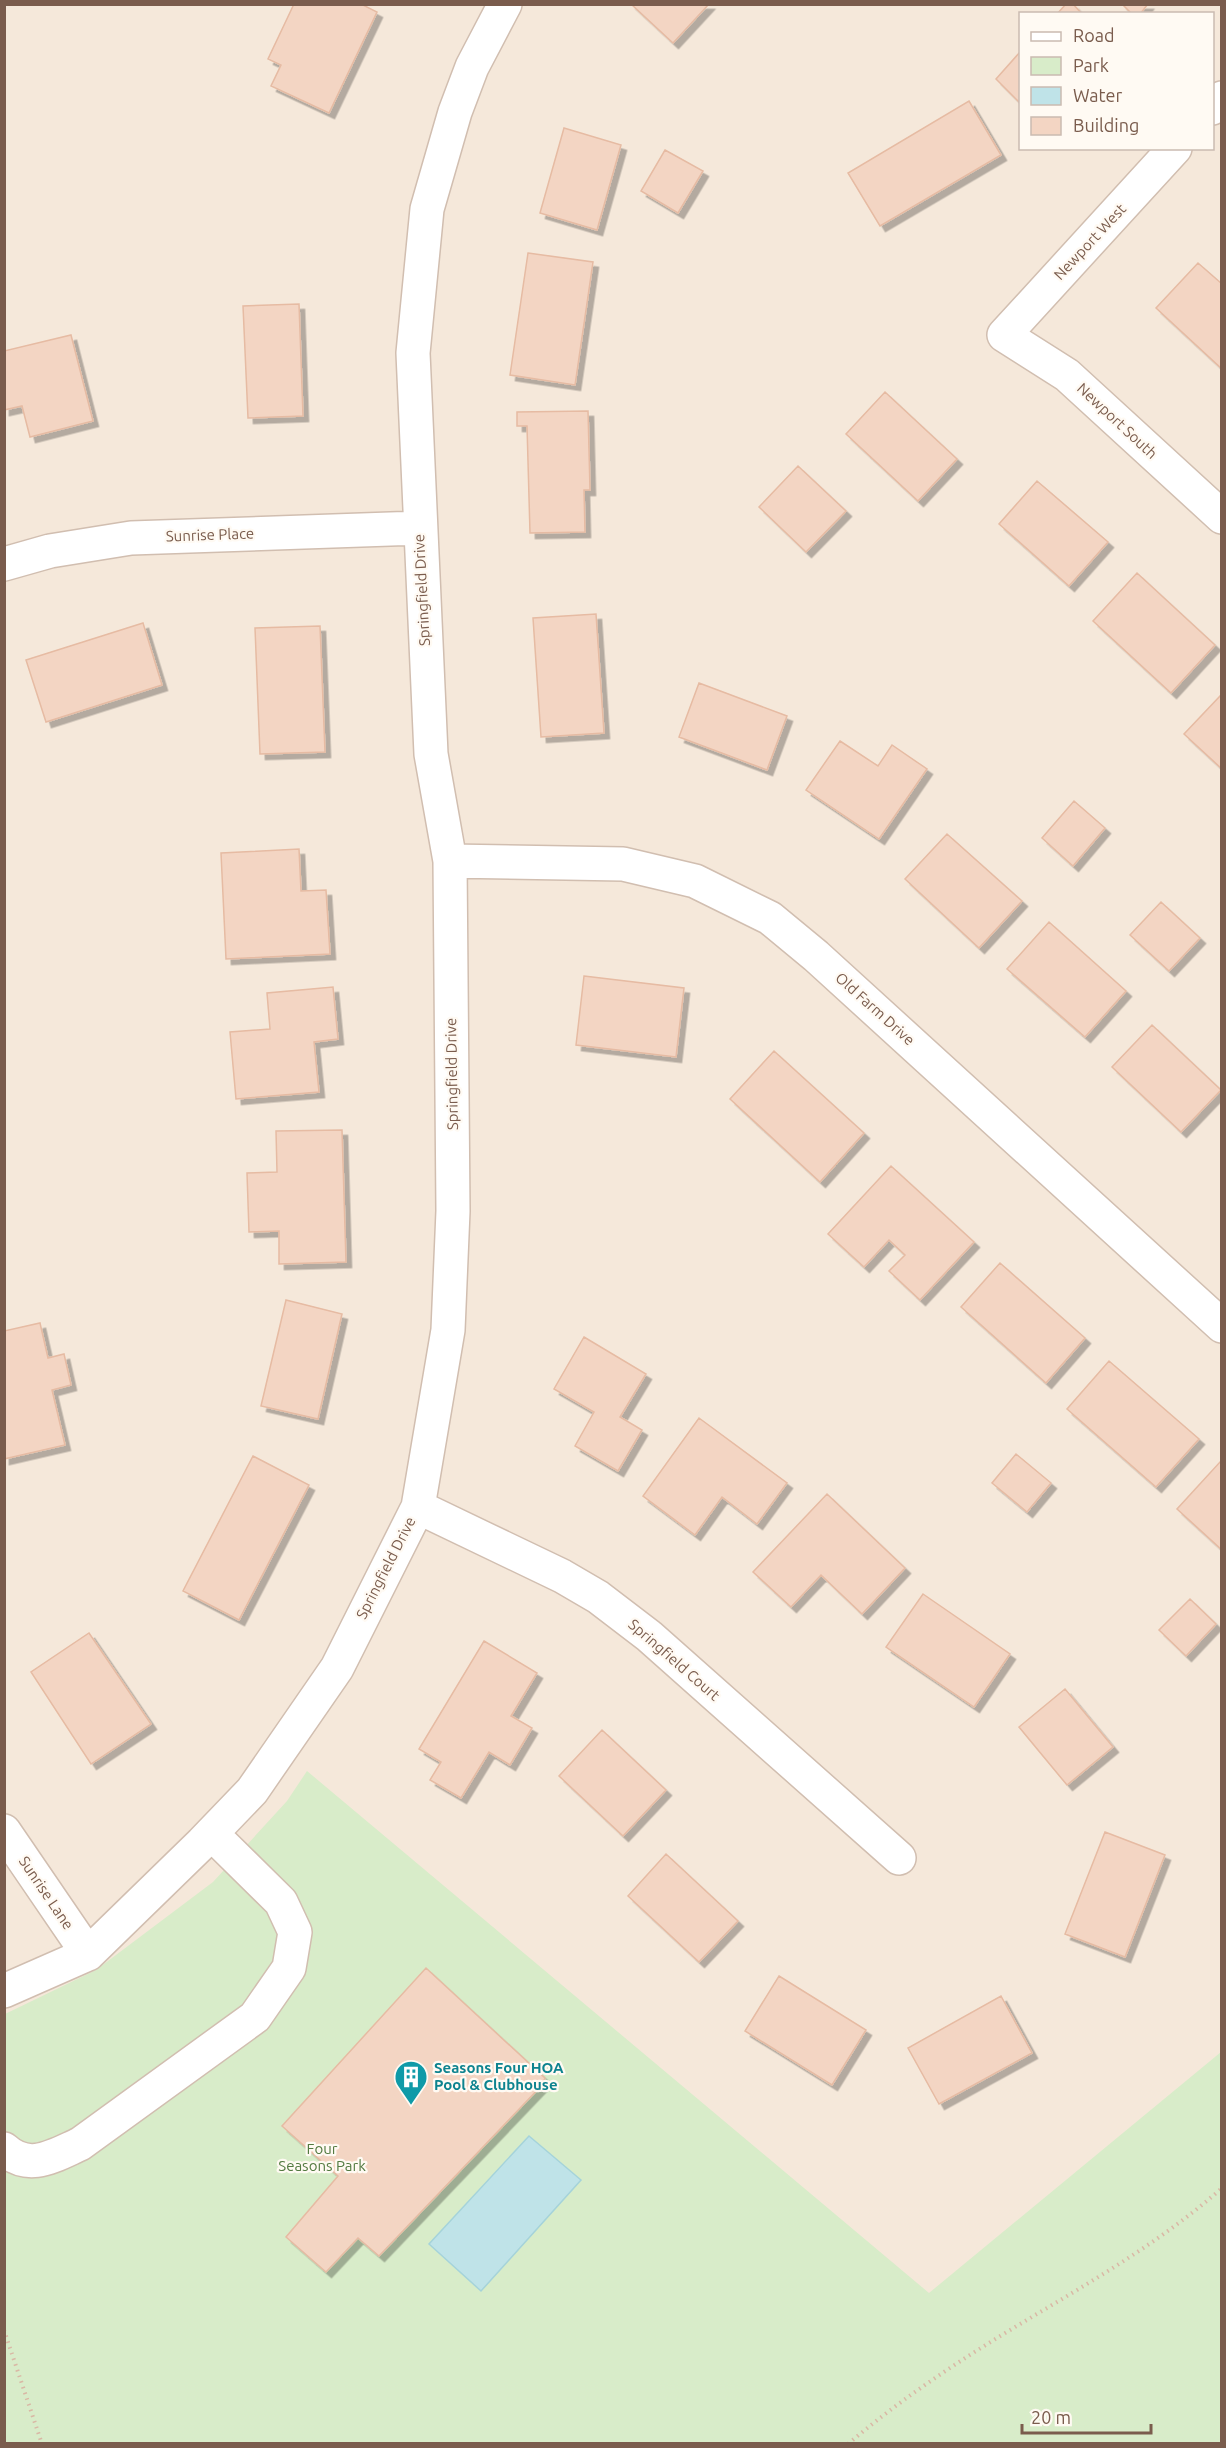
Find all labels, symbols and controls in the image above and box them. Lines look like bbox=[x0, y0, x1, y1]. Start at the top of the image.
legend bbox=[1019, 12, 1214, 150]
text: Road bbox=[1073, 25, 1115, 45]
text: Park bbox=[1073, 55, 1109, 75]
text: Water bbox=[1073, 85, 1123, 105]
text: Building bbox=[1073, 115, 1139, 135]
street label: Newport West bbox=[1050, 200, 1129, 283]
street label: Newport South bbox=[1074, 379, 1161, 462]
street label: Sunrise Place bbox=[166, 524, 254, 545]
street label: Springfield Drive bbox=[410, 533, 433, 647]
street label: Old Farm Drive bbox=[832, 969, 918, 1049]
street label: Springfield Drive bbox=[442, 1018, 461, 1130]
street label: Springfield Drive bbox=[352, 1514, 419, 1622]
street label: Springfield Court bbox=[625, 1615, 723, 1704]
street label: Sunrise Lane bbox=[16, 1853, 77, 1933]
building icon: Seasons Four HOA Pool & Clubhouse bbox=[393, 2059, 429, 2106]
place label: Seasons Four HOA Pool & Clubhouse bbox=[434, 2059, 564, 2093]
park label: Four Seasons Park bbox=[278, 2140, 366, 2174]
scale bar bbox=[1022, 2397, 1151, 2435]
text: 20 m bbox=[1031, 2407, 1071, 2427]

